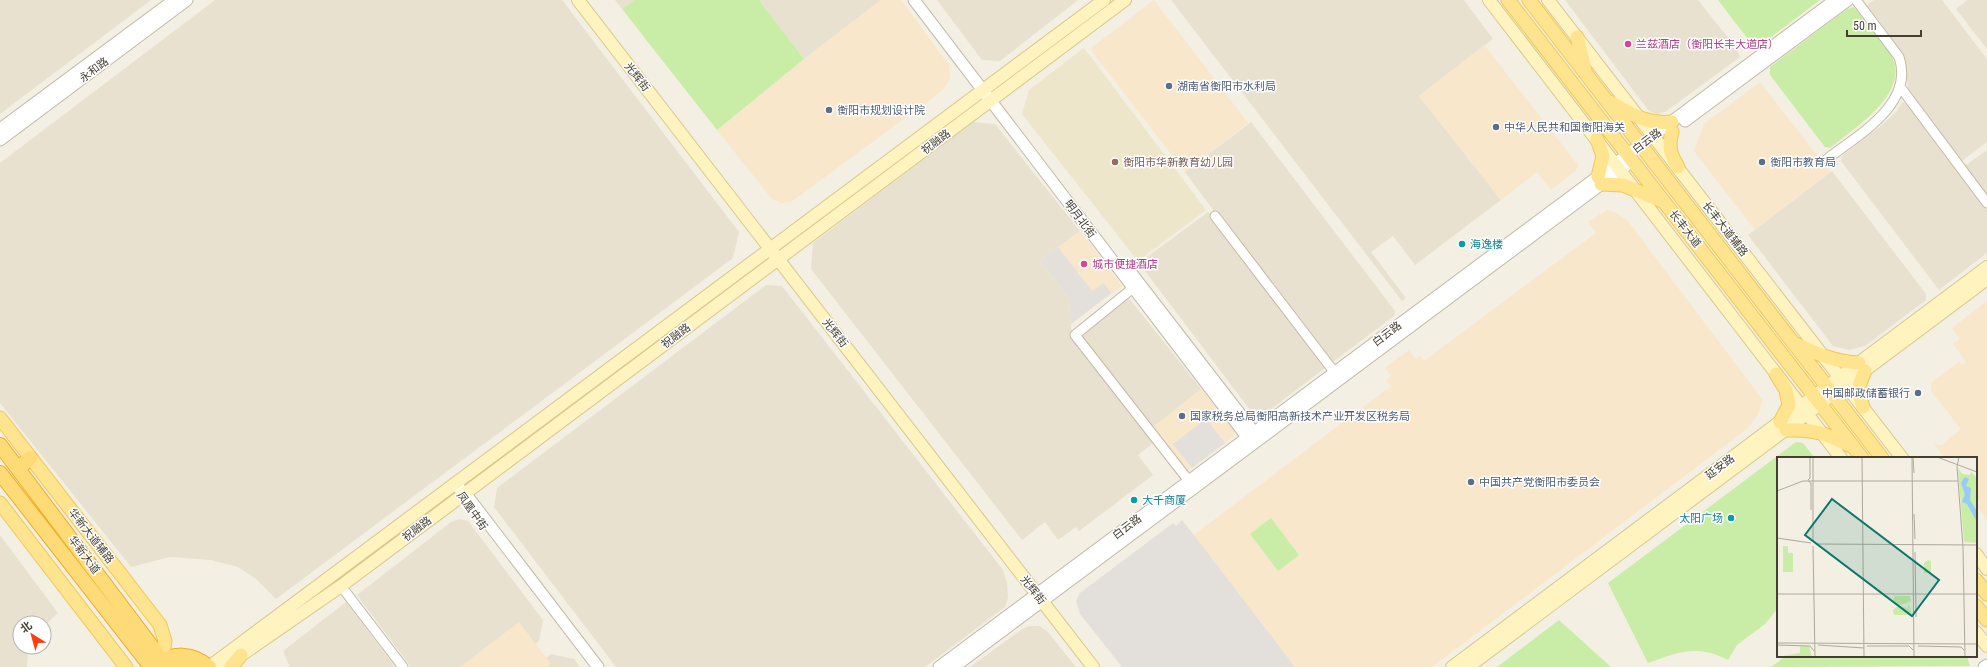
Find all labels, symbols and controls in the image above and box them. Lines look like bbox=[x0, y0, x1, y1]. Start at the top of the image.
scale bar bbox=[1847, 12, 1921, 38]
text: 50 m bbox=[1853, 19, 1877, 33]
place label: 兰兹酒店（衡阳长丰大道店） bbox=[1636, 38, 1779, 51]
marker: 兰兹酒店（衡阳长丰大道店） bbox=[1623, 39, 1633, 49]
street label: 永和路 bbox=[77, 55, 111, 85]
street label: 光辉街 bbox=[622, 60, 652, 94]
place label: 湖南省衡阳市水利局 bbox=[1177, 80, 1276, 93]
marker: 湖南省衡阳市水利局 bbox=[1164, 81, 1174, 91]
place label: 衡阳市规划设计院 bbox=[837, 104, 925, 117]
marker: 衡阳市规划设计院 bbox=[824, 105, 834, 115]
place label: 中华人民共和国衡阳海关 bbox=[1504, 121, 1625, 134]
marker: 中华人民共和国衡阳海关 bbox=[1491, 122, 1501, 132]
street label: 白云路 bbox=[1630, 126, 1664, 156]
street label: 祝融路 bbox=[919, 127, 953, 157]
place label: 衡阳市华新教育幼儿园 bbox=[1123, 156, 1233, 169]
place label: 衡阳市教育局 bbox=[1770, 156, 1836, 169]
marker: 衡阳市华新教育幼儿园 bbox=[1110, 157, 1120, 167]
marker: 衡阳市教育局 bbox=[1757, 157, 1767, 167]
street label: 明月北街 bbox=[1062, 198, 1098, 240]
street label: 长丰大道辅路 bbox=[1700, 199, 1750, 259]
street label: 长丰大道 bbox=[1666, 208, 1704, 250]
place label: 海逸楼 bbox=[1470, 238, 1503, 251]
marker: 海逸楼 bbox=[1457, 239, 1467, 249]
place label: 城市便捷酒店 bbox=[1092, 258, 1158, 271]
marker: 城市便捷酒店 bbox=[1079, 259, 1089, 269]
street label: 光辉街 bbox=[820, 316, 850, 350]
street label: 白云路 bbox=[1370, 319, 1404, 349]
street label: 祝融路 bbox=[659, 321, 693, 351]
place label: 中国邮政储蓄银行 bbox=[1822, 387, 1910, 400]
marker: 中国邮政储蓄银行 bbox=[1913, 388, 1923, 398]
place label: 国家税务总局衡阳高新技术产业开发区税务局 bbox=[1190, 410, 1410, 423]
marker: 国家税务总局衡阳高新技术产业开发区税务局 bbox=[1177, 411, 1187, 421]
street label: 延安路 bbox=[1703, 452, 1737, 482]
inset map bbox=[1777, 457, 1977, 657]
place label: 中国共产党衡阳市委员会 bbox=[1479, 476, 1600, 489]
marker: 中国共产党衡阳市委员会 bbox=[1466, 477, 1476, 487]
street label: 凤凰中街 bbox=[454, 489, 490, 533]
place label: 大千商厦 bbox=[1142, 494, 1186, 507]
marker: 大千商厦 bbox=[1129, 495, 1139, 505]
street label: 华新大道辅路 bbox=[65, 506, 117, 566]
street label: 白云路 bbox=[1110, 512, 1144, 542]
place label: 太阳广场 bbox=[1679, 512, 1723, 525]
marker: 太阳广场 bbox=[1726, 513, 1736, 523]
street label: 祝融路 bbox=[400, 514, 434, 544]
street label: 华新大道 bbox=[65, 533, 103, 577]
street label: 光辉街 bbox=[1018, 573, 1048, 607]
north arrow bbox=[12, 615, 52, 655]
text: 北 bbox=[18, 619, 35, 636]

